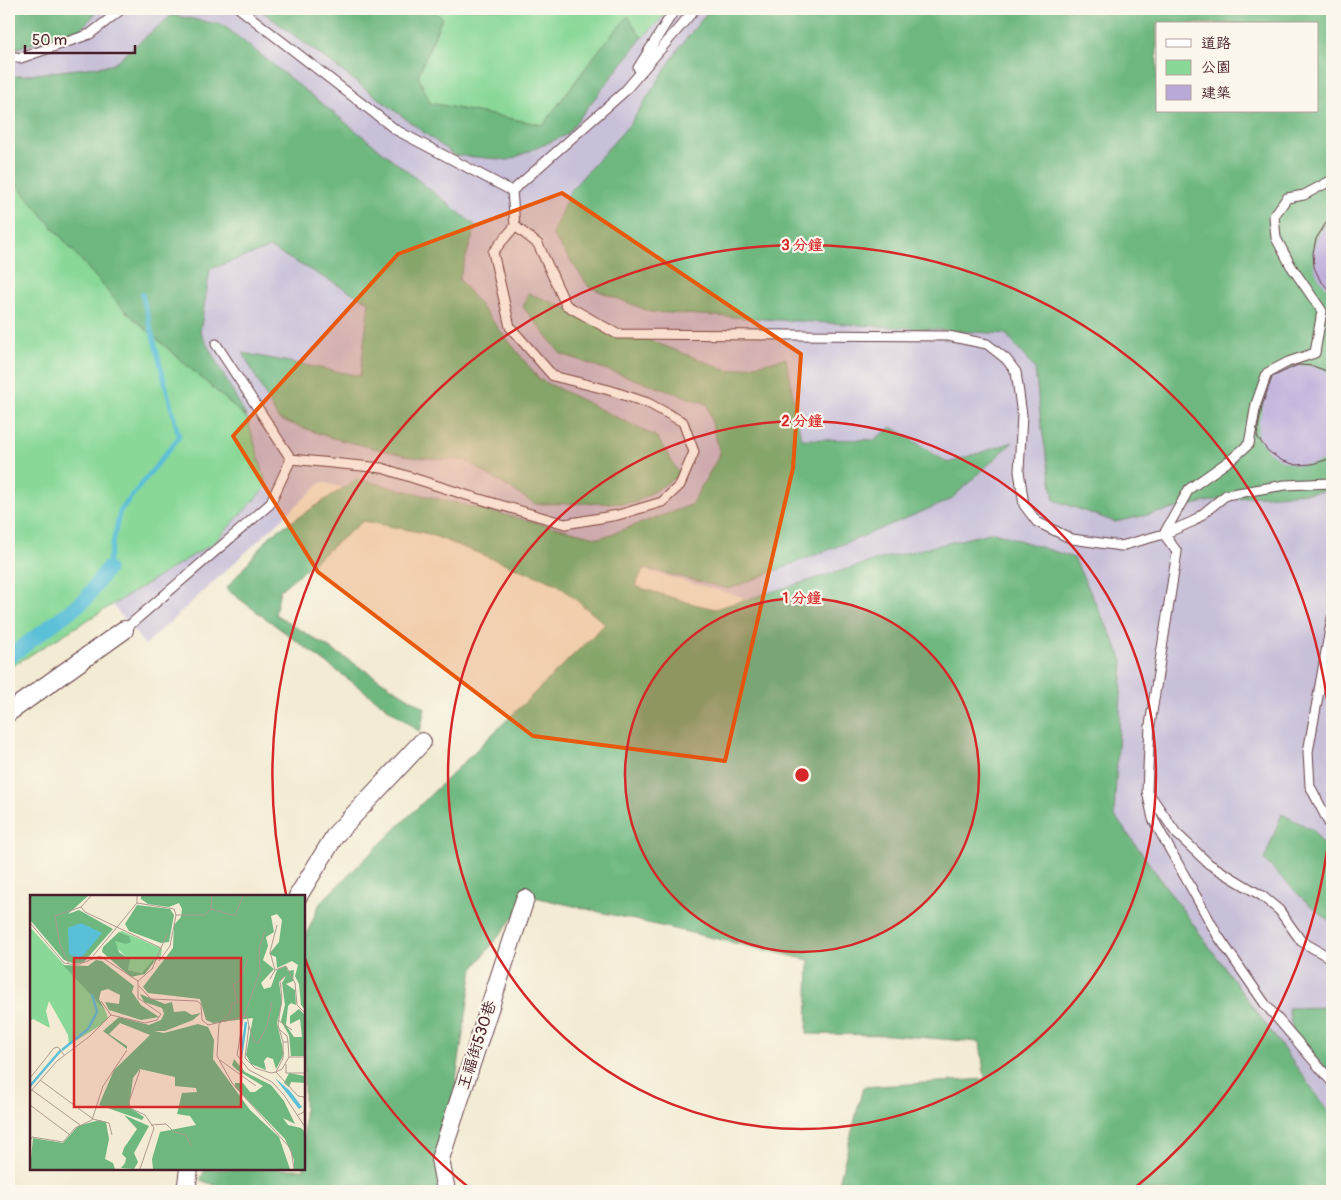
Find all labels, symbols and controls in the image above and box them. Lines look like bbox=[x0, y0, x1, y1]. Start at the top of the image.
scale bar bbox=[25, 22, 135, 54]
legend bbox=[1156, 22, 1318, 112]
text: 50 m bbox=[32, 31, 67, 50]
text: 道路 bbox=[1201, 34, 1231, 53]
text: 公園 bbox=[1201, 58, 1231, 77]
text: 建築 bbox=[1201, 84, 1231, 103]
text: 3 分鐘 bbox=[781, 236, 823, 255]
text: 2 分鐘 bbox=[781, 412, 823, 431]
text: 1 分鐘 bbox=[782, 589, 822, 608]
centre of rings bbox=[793, 766, 811, 784]
inset map bbox=[30, 895, 305, 1170]
street label: 王福街530巷 bbox=[453, 998, 501, 1092]

